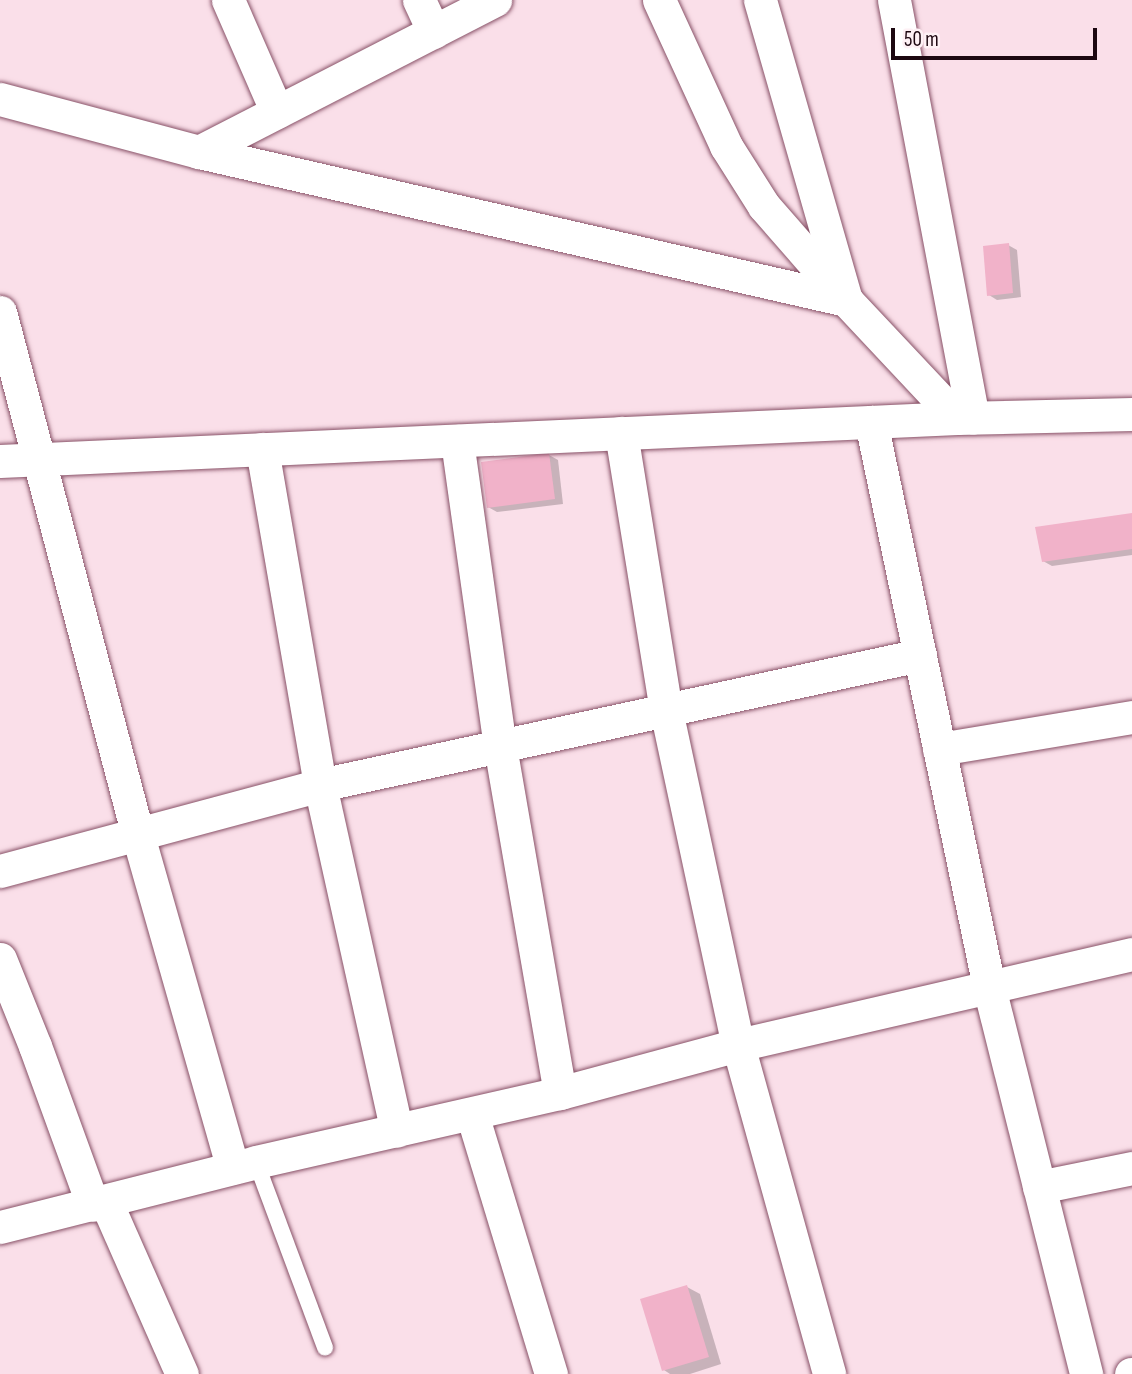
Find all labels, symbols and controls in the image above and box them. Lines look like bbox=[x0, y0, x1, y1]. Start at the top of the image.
scale bar bbox=[894, 14, 1100, 58]
text: 50 m bbox=[904, 27, 939, 52]

